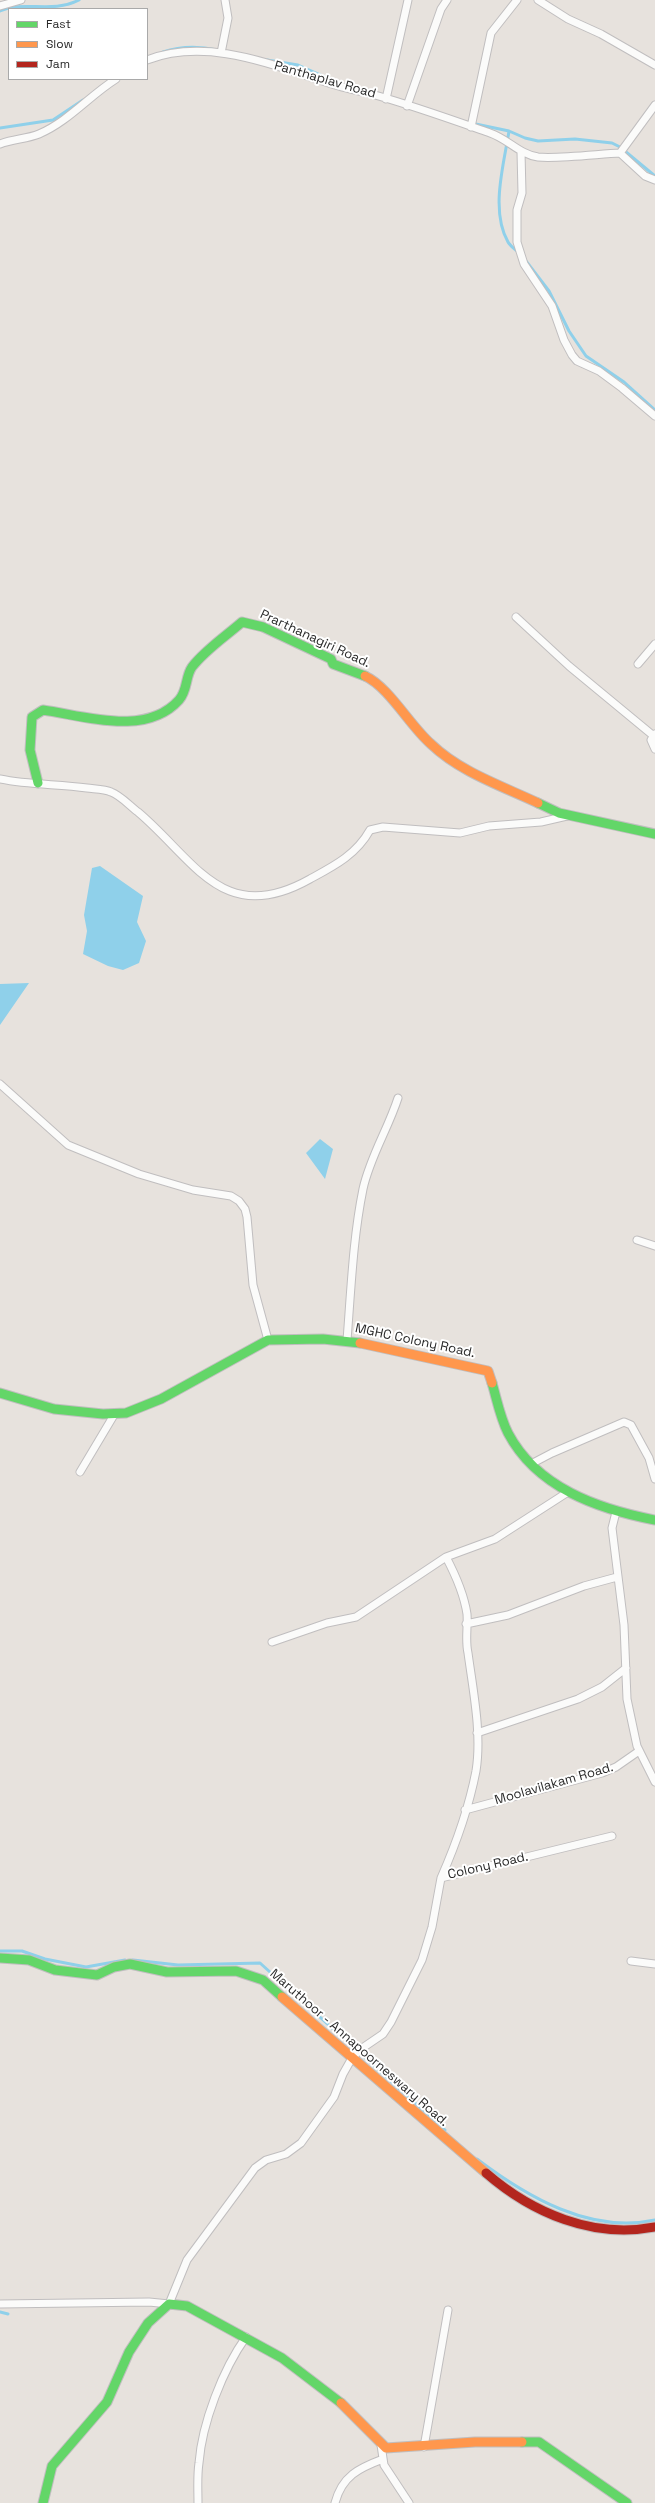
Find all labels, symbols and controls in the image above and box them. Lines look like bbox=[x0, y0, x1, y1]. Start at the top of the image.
legend bbox=[8, 8, 148, 80]
text: Fast bbox=[46, 16, 71, 32]
text: Slow bbox=[46, 36, 73, 52]
text: Jam bbox=[46, 56, 70, 72]
street label: Panthaplav Road bbox=[272, 58, 378, 102]
street label: Prarthanagiri Road. bbox=[257, 607, 373, 671]
street label: MGHC Colony Road. bbox=[354, 1321, 476, 1361]
street label: Moolavilakam Road. bbox=[493, 1760, 615, 1808]
street label: Colony Road. bbox=[446, 1849, 530, 1883]
street label: Maruthoor - Annapoorneswary Road. bbox=[266, 1966, 452, 2130]

